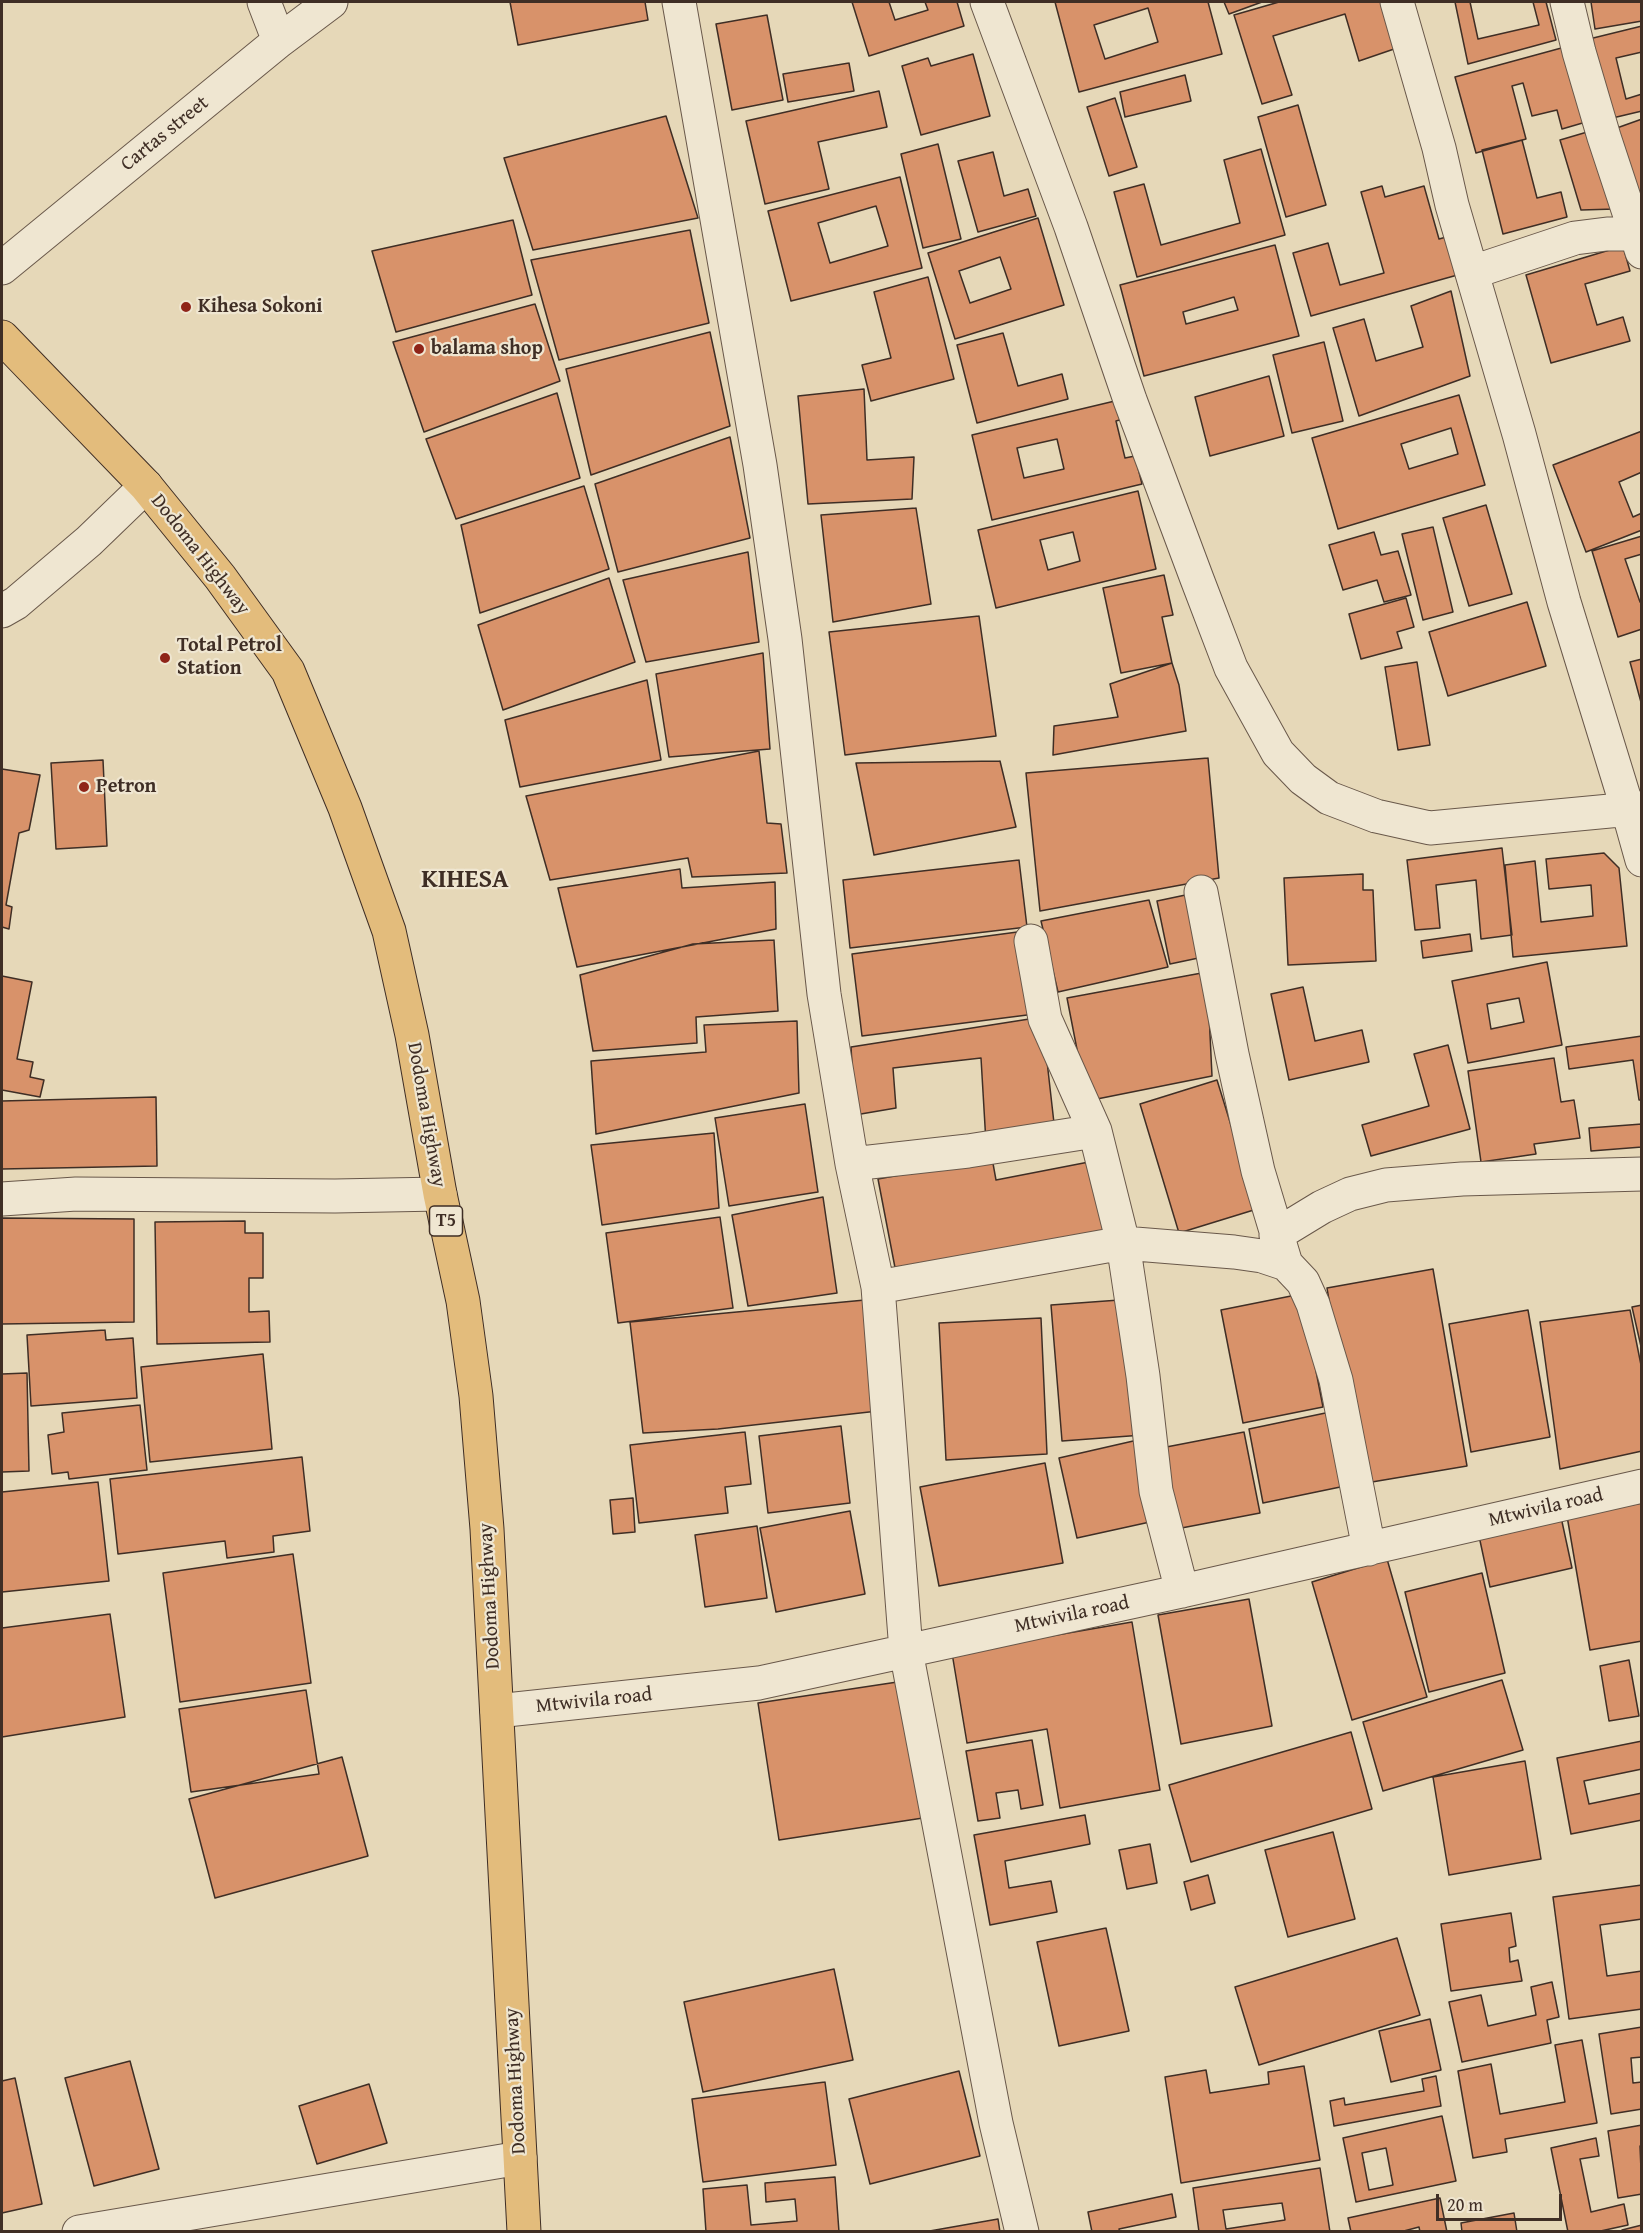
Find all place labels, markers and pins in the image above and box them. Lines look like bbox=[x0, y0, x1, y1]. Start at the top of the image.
place label: Kihesa Sokoni bbox=[198, 295, 323, 319]
marker: Kihesa Sokoni bbox=[179, 300, 193, 314]
place label: balama shop bbox=[431, 337, 543, 361]
marker: balama shop bbox=[412, 342, 426, 356]
place label: Total Petrol Station bbox=[177, 634, 282, 681]
marker: Total Petrol Station bbox=[158, 651, 172, 665]
place label: Petron bbox=[96, 775, 156, 799]
marker: Petron bbox=[77, 780, 91, 794]

